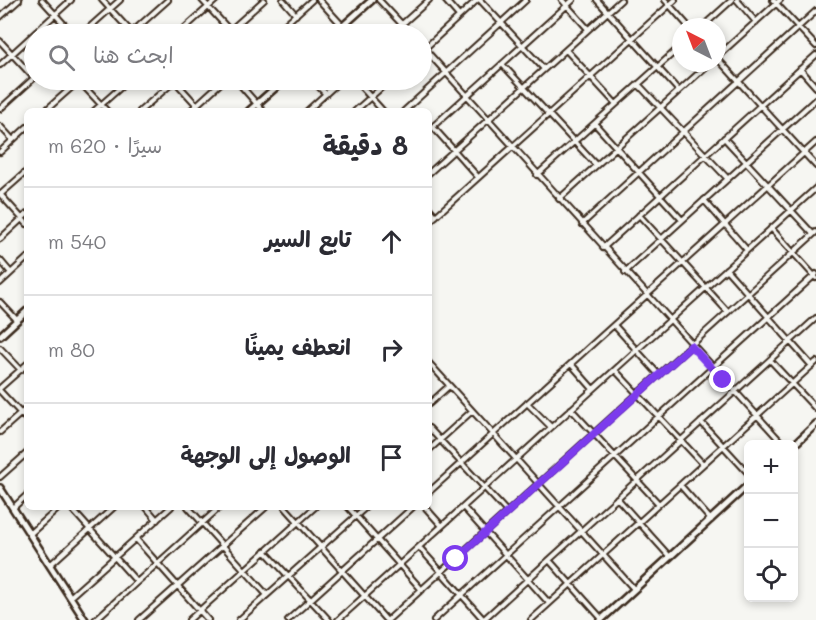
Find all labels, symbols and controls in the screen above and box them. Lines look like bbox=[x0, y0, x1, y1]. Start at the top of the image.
north arrow bbox=[672, 18, 726, 72]
search box bbox=[24, 24, 432, 90]
text: ابحث هنا bbox=[93, 40, 174, 69]
icon: search bbox=[45, 41, 78, 74]
text: 8 دقيقة bbox=[323, 128, 408, 162]
text: سيرًا · 620 m bbox=[48, 132, 162, 158]
text: تابع السير bbox=[265, 224, 351, 253]
icon: ahead bbox=[375, 225, 408, 258]
text: 540 m bbox=[48, 228, 106, 254]
text: انعطف يمينًا bbox=[245, 332, 351, 361]
icon: right bbox=[375, 333, 408, 366]
text: 80 m bbox=[48, 336, 95, 362]
route end bbox=[709, 366, 735, 392]
text: الوصول إلى الوجهة bbox=[180, 440, 351, 469]
map controls bbox=[744, 440, 798, 602]
button: + bbox=[744, 440, 798, 494]
icon: arrive bbox=[375, 441, 408, 474]
button: − bbox=[744, 494, 798, 548]
route start bbox=[442, 545, 468, 571]
button: locate bbox=[744, 548, 798, 602]

